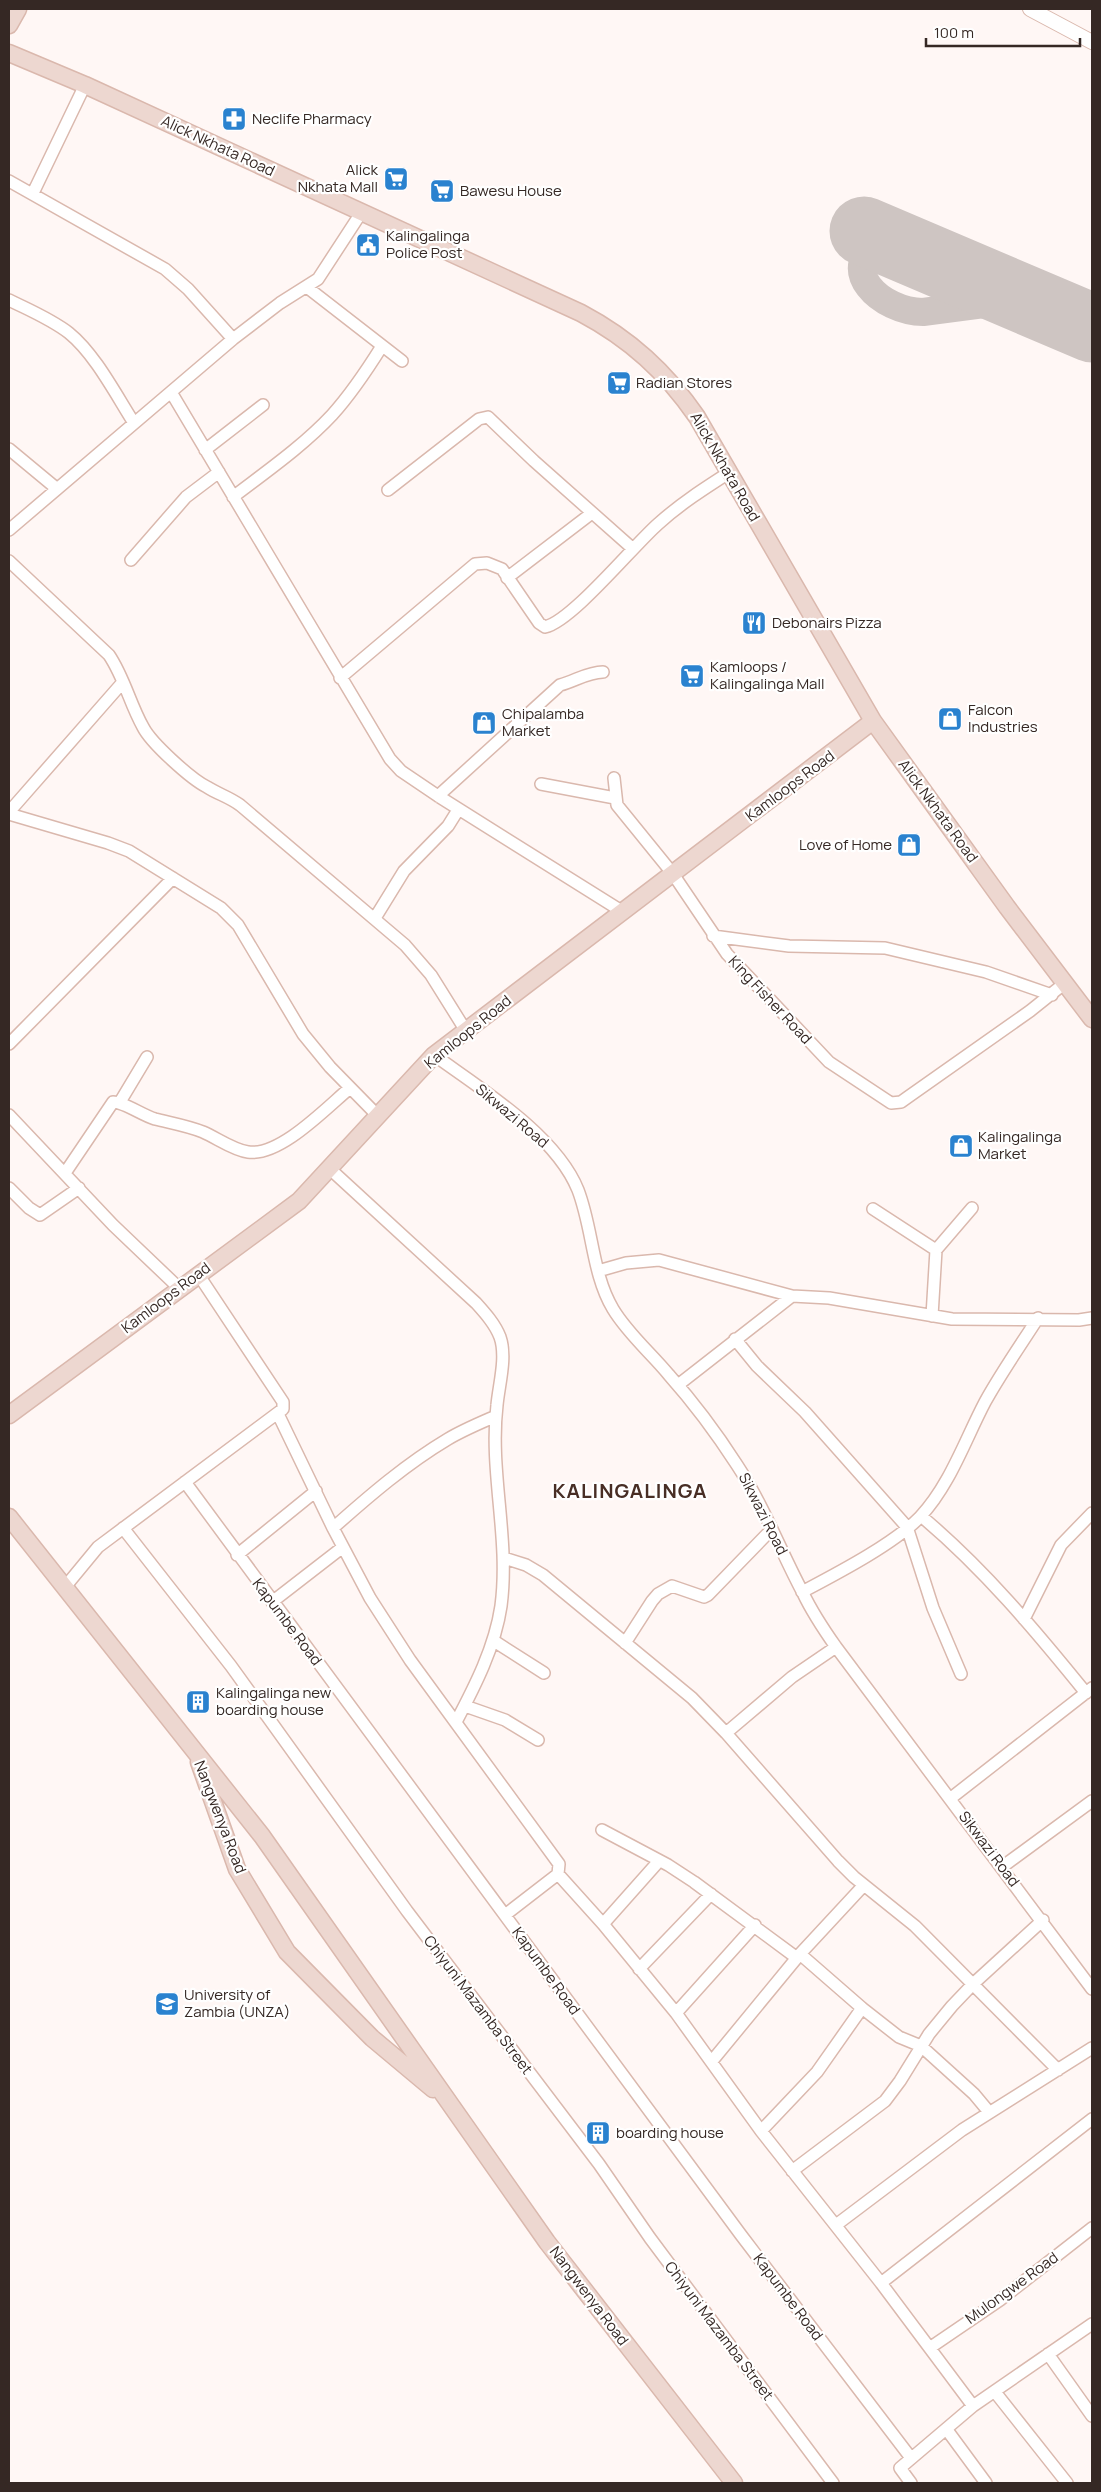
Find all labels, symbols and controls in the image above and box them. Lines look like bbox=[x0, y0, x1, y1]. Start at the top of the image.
scale bar bbox=[926, 15, 1080, 47]
text: 100 m bbox=[934, 22, 974, 43]
pharmacy icon: Neclife Pharmacy bbox=[221, 106, 247, 132]
place label: Neclife Pharmacy bbox=[252, 108, 372, 129]
street label: Alick Nkhata Road bbox=[158, 110, 278, 181]
place label: Alick Nkhata Mall bbox=[298, 159, 379, 197]
supermarket icon: Alick Nkhata Mall bbox=[383, 166, 409, 192]
supermarket icon: Bawesu House bbox=[429, 178, 455, 204]
place label: Bawesu House bbox=[460, 180, 562, 201]
place label: Kalingalinga Police Post bbox=[386, 225, 470, 263]
public building icon: Kalingalinga Police Post bbox=[355, 232, 381, 258]
supermarket icon: Radian Stores bbox=[606, 370, 632, 396]
place label: Radian Stores bbox=[636, 372, 732, 393]
street label: Alick Nkhata Road bbox=[686, 408, 765, 525]
restaurant icon: Debonairs Pizza bbox=[741, 610, 767, 636]
place label: Debonairs Pizza bbox=[772, 612, 882, 633]
place label: Kamloops / Kalingalinga Mall bbox=[710, 656, 824, 694]
supermarket icon: Kamloops / Kalingalinga Mall bbox=[679, 663, 705, 689]
place label: Falcon Industries bbox=[968, 699, 1038, 737]
place label: Chipalamba Market bbox=[502, 703, 584, 741]
shop icon: Falcon Industries bbox=[937, 706, 963, 732]
shop icon: Chipalamba Market bbox=[471, 710, 497, 736]
street label: Kamloops Road bbox=[741, 745, 839, 826]
street label: Alick Nkhata Road bbox=[894, 755, 983, 867]
shop icon: Love of Home bbox=[896, 832, 922, 858]
place label: Love of Home bbox=[799, 834, 892, 855]
street label: King Fisher Road bbox=[724, 951, 817, 1048]
street label: Kamloops Road bbox=[420, 990, 516, 1073]
street label: Sikwazi Road bbox=[471, 1079, 553, 1152]
place label: Kalingalinga Market bbox=[978, 1126, 1062, 1164]
shop icon: Kalingalinga Market bbox=[948, 1133, 974, 1159]
street label: Kamloops Road bbox=[117, 1257, 215, 1338]
street label: Sikwazi Road bbox=[734, 1469, 793, 1558]
district label: KALINGALINGA bbox=[553, 1477, 707, 1504]
street label: Kapumbe Road bbox=[248, 1574, 327, 1670]
place label: Kalingalinga new boarding house bbox=[216, 1682, 332, 1720]
building icon: Kalingalinga new boarding house bbox=[185, 1689, 211, 1715]
street label: Nangwenya Road bbox=[189, 1757, 252, 1876]
street label: Sikwazi Road bbox=[954, 1807, 1025, 1891]
street label: Kapumbe Road bbox=[507, 1922, 585, 2019]
street label: Chiyuni Mazamba Street bbox=[419, 1931, 538, 2079]
place label: University of Zambia (UNZA) bbox=[184, 1984, 290, 2022]
school or university icon: University of Zambia (UNZA) bbox=[154, 1991, 180, 2017]
building icon: boarding house bbox=[585, 2120, 611, 2146]
place label: boarding house bbox=[616, 2122, 724, 2143]
street label: Nangwenya Road bbox=[545, 2242, 634, 2350]
street label: Mulongwe Road bbox=[961, 2247, 1062, 2328]
street label: Kapumbe Road bbox=[749, 2249, 828, 2345]
street label: Chiyuni Mazamba Street bbox=[660, 2257, 779, 2405]

